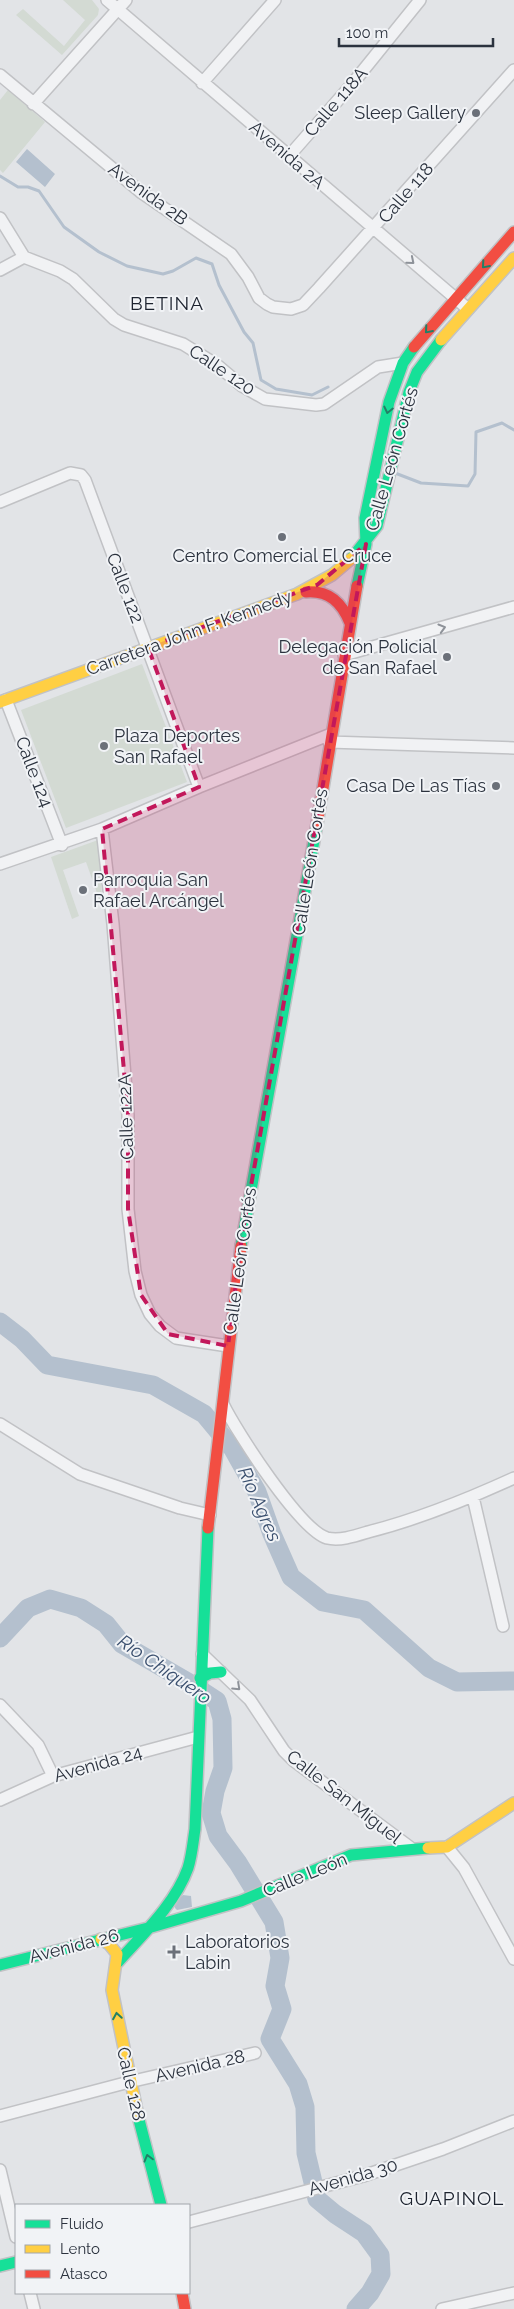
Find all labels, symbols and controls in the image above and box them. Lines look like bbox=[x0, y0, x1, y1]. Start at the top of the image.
scale bar bbox=[339, 15, 493, 47]
text: 100 m bbox=[346, 24, 388, 42]
street label: Calle 118A bbox=[300, 63, 371, 141]
place label: Sleep Gallery bbox=[354, 102, 466, 123]
marker: Sleep Gallery bbox=[470, 107, 482, 119]
street label: Avenida 2A bbox=[245, 116, 329, 193]
street label: Avenida 2B bbox=[105, 158, 192, 229]
street label: Calle 118 bbox=[374, 158, 438, 227]
one-way arrow bbox=[405, 256, 414, 264]
one-way arrow bbox=[482, 260, 491, 269]
district label: BETINA bbox=[130, 292, 204, 314]
one-way arrow bbox=[425, 325, 434, 334]
street label: Calle 120 bbox=[185, 340, 259, 399]
street label: Calle León Cortés bbox=[361, 384, 422, 533]
one-way arrow bbox=[383, 405, 394, 414]
marker: Centro Comercial El Cruce bbox=[276, 531, 288, 543]
place label: Centro Comercial El Cruce bbox=[172, 545, 392, 566]
street label: Calle 122 bbox=[102, 550, 148, 626]
street label: Carretera John F. Kennedy bbox=[83, 585, 295, 680]
one-way arrow bbox=[437, 623, 445, 633]
place label: Delegación Policial de San Rafael bbox=[279, 636, 437, 678]
marker: Delegación Policial de San Rafael bbox=[441, 651, 453, 663]
place label: Plaza Deportes San Rafael bbox=[114, 725, 240, 767]
street label: Calle 124 bbox=[11, 734, 58, 810]
marker: Plaza Deportes San Rafael bbox=[98, 740, 110, 752]
place label: Casa De Las Tías bbox=[346, 775, 486, 796]
marker: Casa De Las Tías bbox=[490, 780, 502, 792]
street label: Calle León Cortés bbox=[288, 787, 332, 937]
place label: Parroquia San Rafael Arcángel bbox=[93, 869, 224, 911]
marker: Parroquia San Rafael Arcángel bbox=[77, 884, 89, 896]
street label: Calle 122A bbox=[114, 1074, 137, 1160]
street label: Calle León Cortés bbox=[219, 1186, 260, 1336]
water label: Río Agres bbox=[234, 1463, 286, 1545]
water label: Río Chiquero bbox=[114, 1630, 216, 1708]
one-way arrow bbox=[231, 1681, 240, 1690]
street label: Avenida 24 bbox=[51, 1741, 144, 1786]
street label: Calle San Miguel bbox=[283, 1745, 406, 1848]
street label: Calle León bbox=[260, 1848, 350, 1901]
street label: Avenida 26 bbox=[27, 1924, 121, 1967]
place label: Laboratorios Labin bbox=[185, 1931, 290, 1973]
marker: Laboratorios Labin bbox=[167, 1945, 181, 1959]
one-way arrow bbox=[112, 2012, 122, 2021]
street label: Calle 128 bbox=[113, 2045, 150, 2123]
street label: Avenida 28 bbox=[153, 2045, 247, 2086]
street label: Avenida 30 bbox=[306, 2154, 400, 2199]
one-way arrow bbox=[144, 2155, 154, 2163]
district label: GUAPINOL bbox=[400, 2187, 504, 2209]
legend bbox=[15, 2204, 190, 2294]
text: Fluido bbox=[60, 2215, 103, 2233]
text: Lento bbox=[60, 2240, 100, 2258]
text: Atasco bbox=[60, 2265, 107, 2283]

